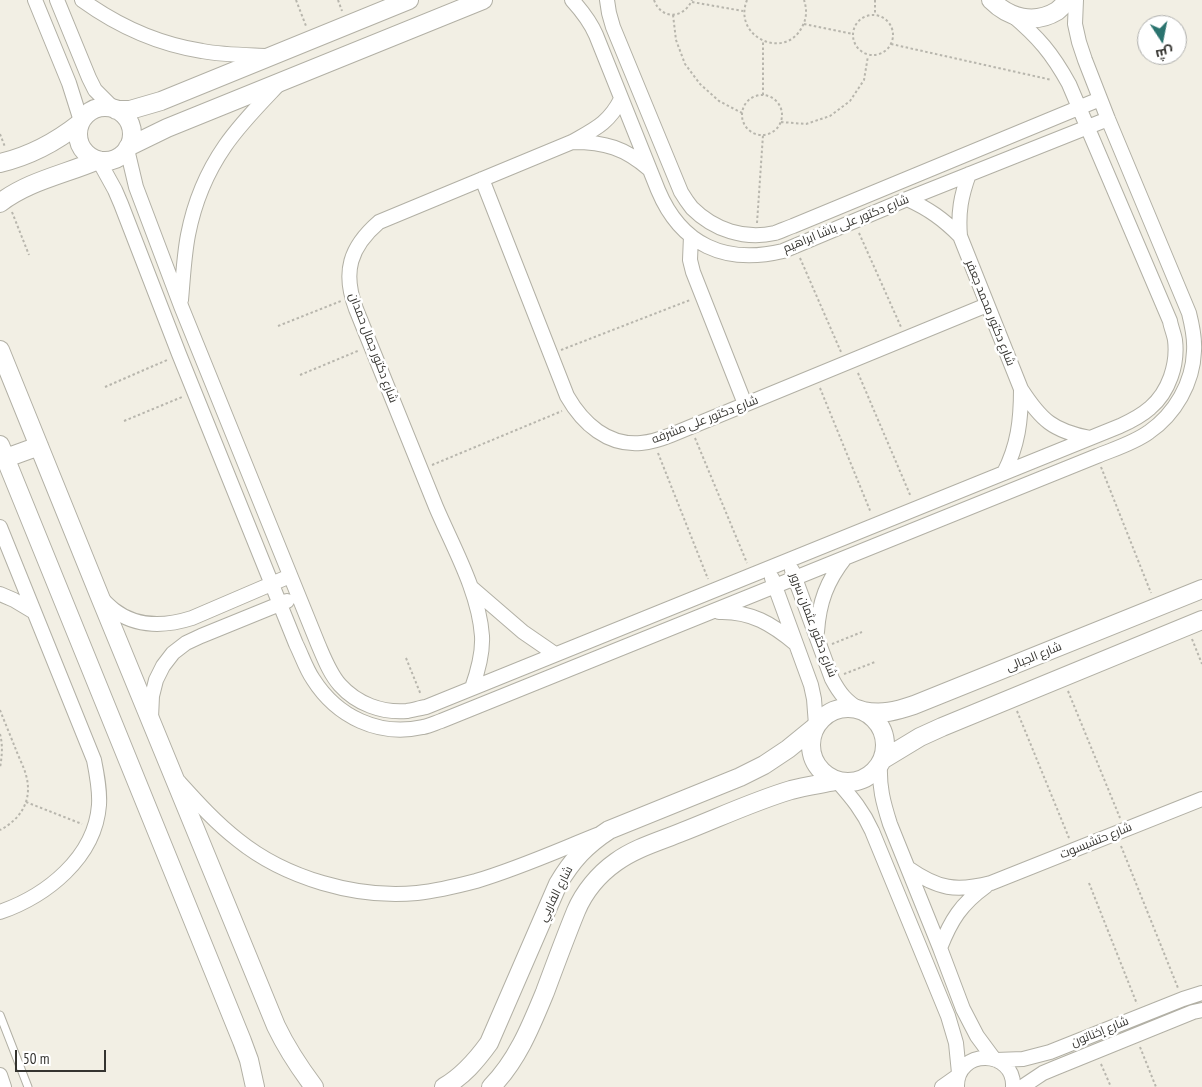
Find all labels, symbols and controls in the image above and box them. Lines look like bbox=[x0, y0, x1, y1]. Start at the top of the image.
north arrow bbox=[1137, 15, 1187, 65]
text: ش bbox=[1154, 43, 1175, 64]
street label: شارع دكتور على باشا ابراهيم bbox=[781, 192, 911, 256]
street label: شارع دكتور محمد جعفر bbox=[962, 258, 1018, 368]
street label: شارع دكتور جمال حمدان bbox=[345, 291, 401, 405]
street label: شارع دكتور على مشرفه bbox=[650, 393, 760, 447]
street label: شارع دكتور عثمان سرور bbox=[786, 571, 840, 679]
street label: شارع الجبالى bbox=[1004, 639, 1064, 675]
street label: شارع حتشبسوت bbox=[1058, 820, 1134, 862]
street label: شارع الفاربي bbox=[536, 864, 576, 924]
street label: شارع إخناتون bbox=[1069, 1014, 1131, 1050]
scale bar bbox=[18, 1040, 109, 1072]
text: 50 m bbox=[23, 1049, 49, 1068]

